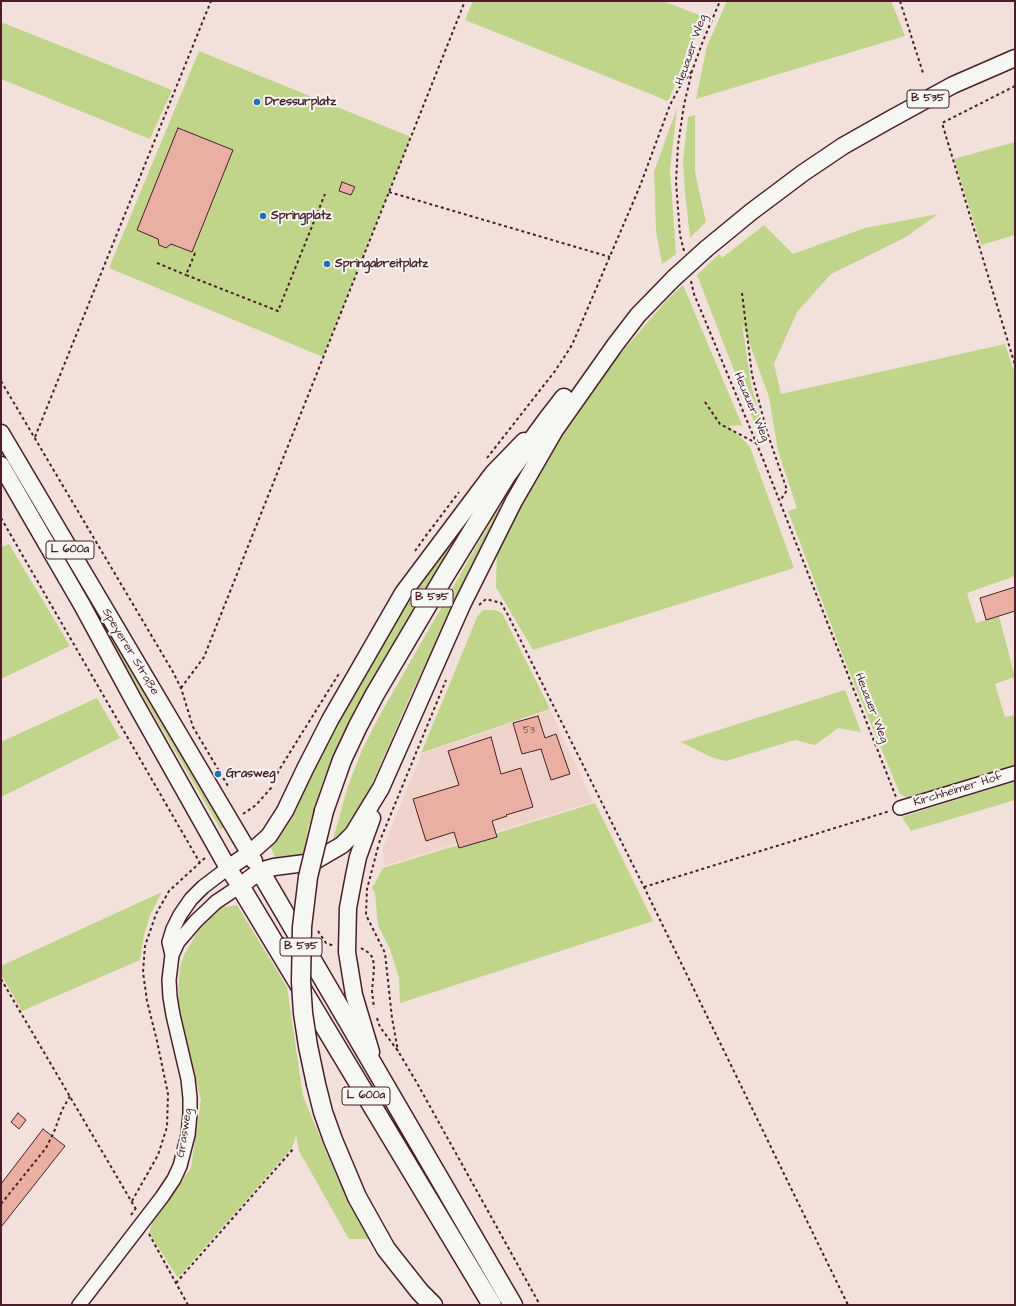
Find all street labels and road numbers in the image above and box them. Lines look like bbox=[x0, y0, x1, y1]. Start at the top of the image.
street label: Heuauer Weg bbox=[673, 13, 711, 87]
road number: B 535 bbox=[907, 90, 949, 108]
street label: Heuauer Weg bbox=[730, 370, 772, 444]
road number: L 600a bbox=[46, 541, 94, 559]
road number: B 535 bbox=[411, 589, 453, 607]
street label: Speyerer Straße bbox=[98, 606, 162, 698]
street label: Heuauer Weg bbox=[851, 671, 891, 745]
street label: Kirchheimer Hof bbox=[912, 770, 1004, 810]
road number: B 535 bbox=[280, 938, 322, 956]
road number: L 600a bbox=[342, 1087, 390, 1105]
street label: Grasweg bbox=[174, 1107, 196, 1159]

